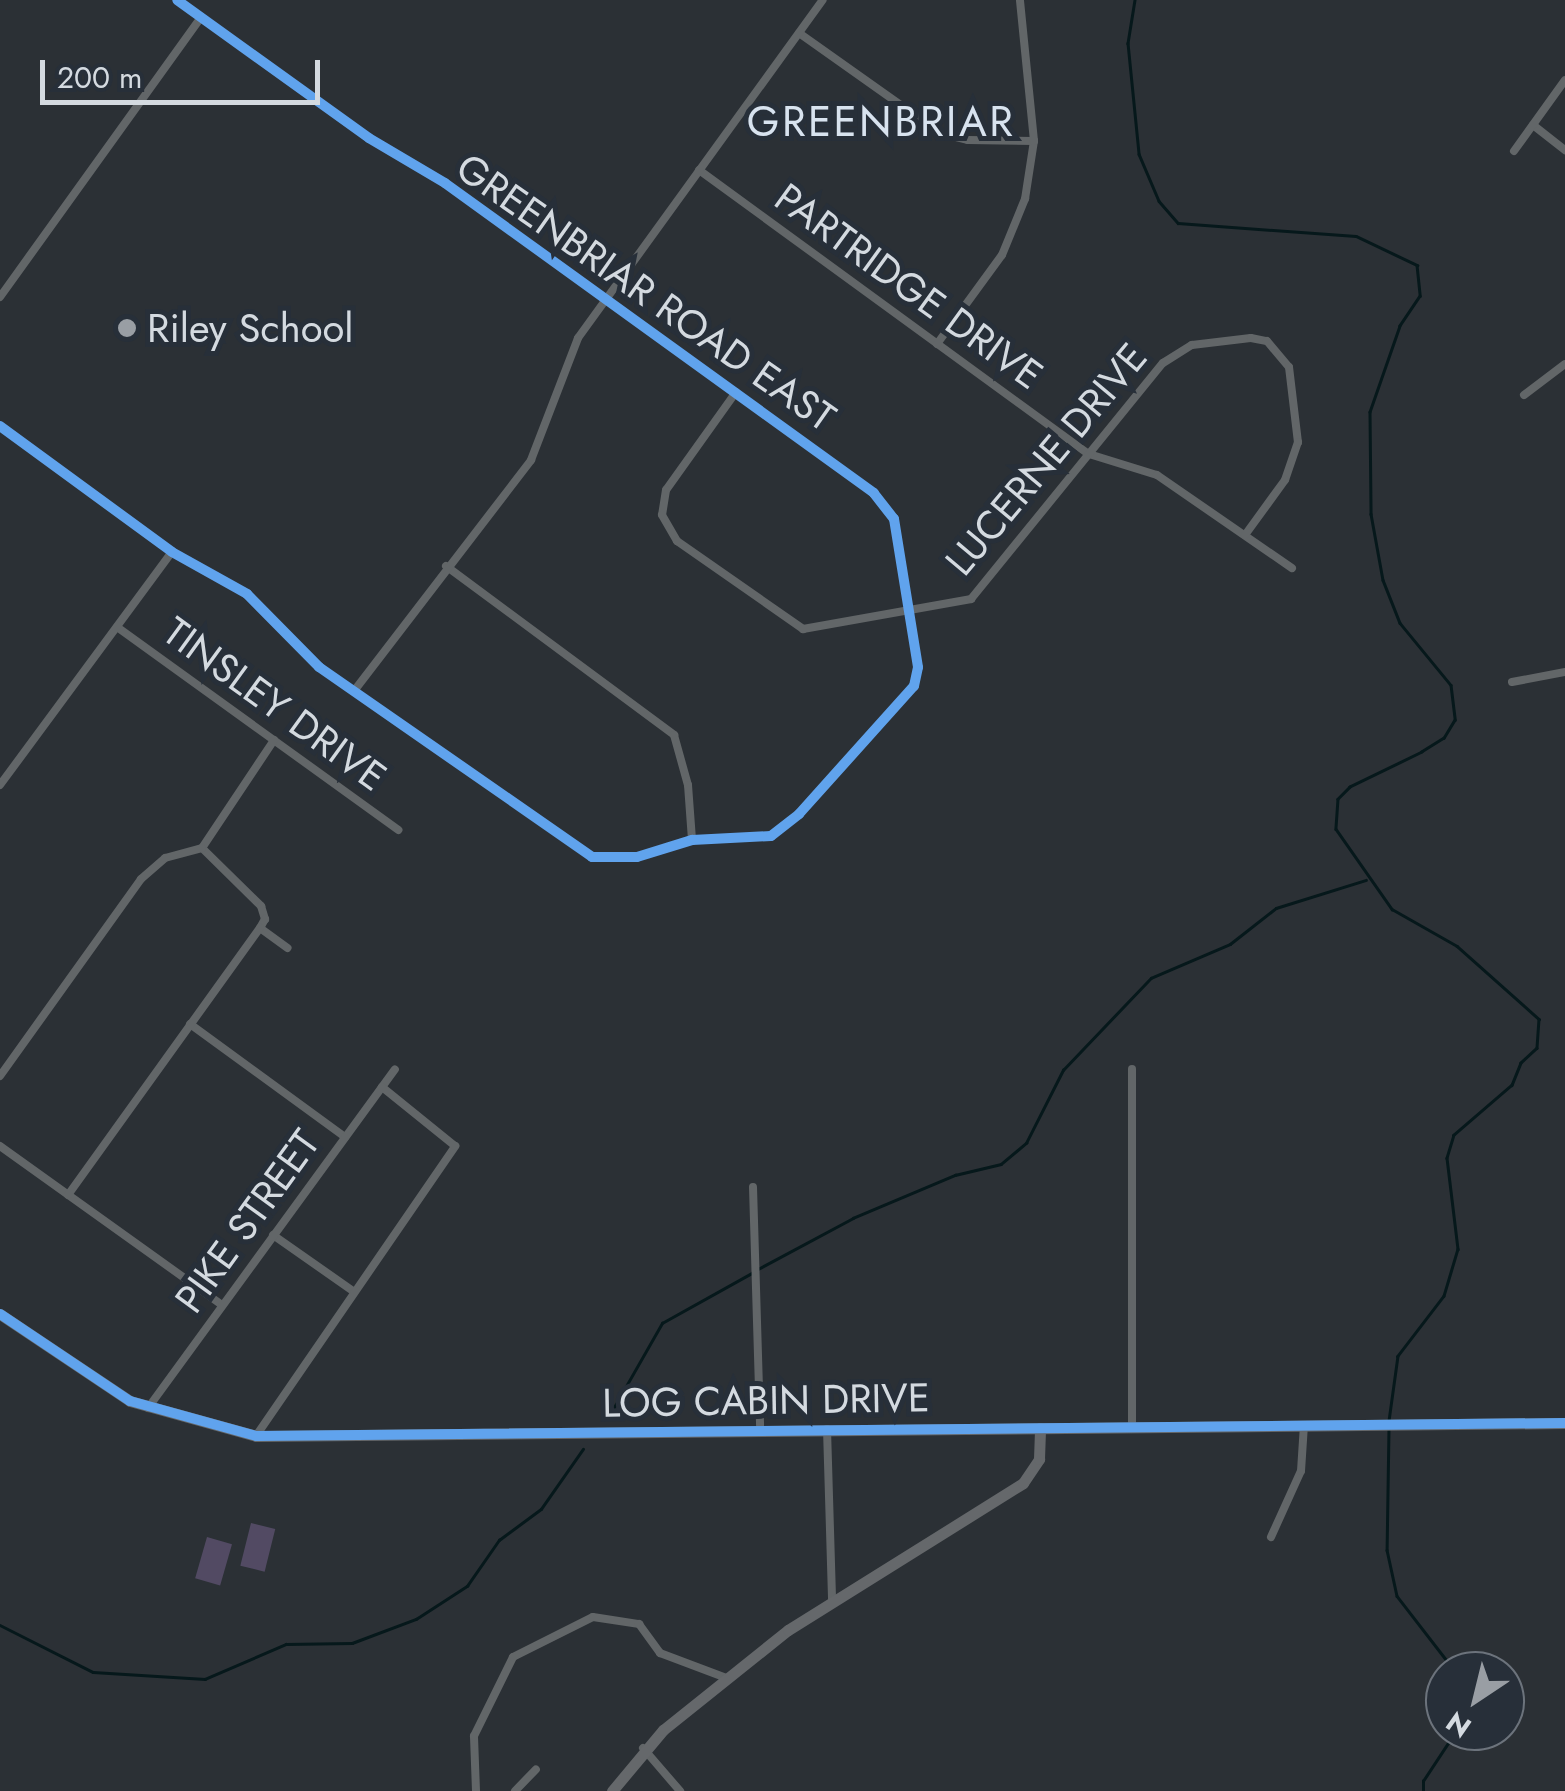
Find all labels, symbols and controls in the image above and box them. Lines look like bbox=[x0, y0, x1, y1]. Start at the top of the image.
scale bar bbox=[45, 40, 325, 102]
text: 200 m bbox=[57, 56, 142, 99]
district label: GREENBRIAR bbox=[747, 97, 1015, 147]
street label: GREENBRIAR ROAD EAST bbox=[447, 143, 845, 441]
street label: PARTRIDGE DRIVE bbox=[766, 173, 1052, 399]
place label: Riley School bbox=[147, 304, 354, 352]
marker: Riley School bbox=[116, 317, 138, 339]
street label: LUCERNE DRIVE bbox=[935, 333, 1157, 585]
street label: TINSLEY DRIVE bbox=[154, 607, 396, 801]
street label: PIKE STREET bbox=[165, 1120, 329, 1322]
street label: LOG CABIN DRIVE bbox=[602, 1373, 930, 1427]
north arrow bbox=[1425, 1651, 1525, 1751]
text: N bbox=[1438, 1701, 1480, 1748]

